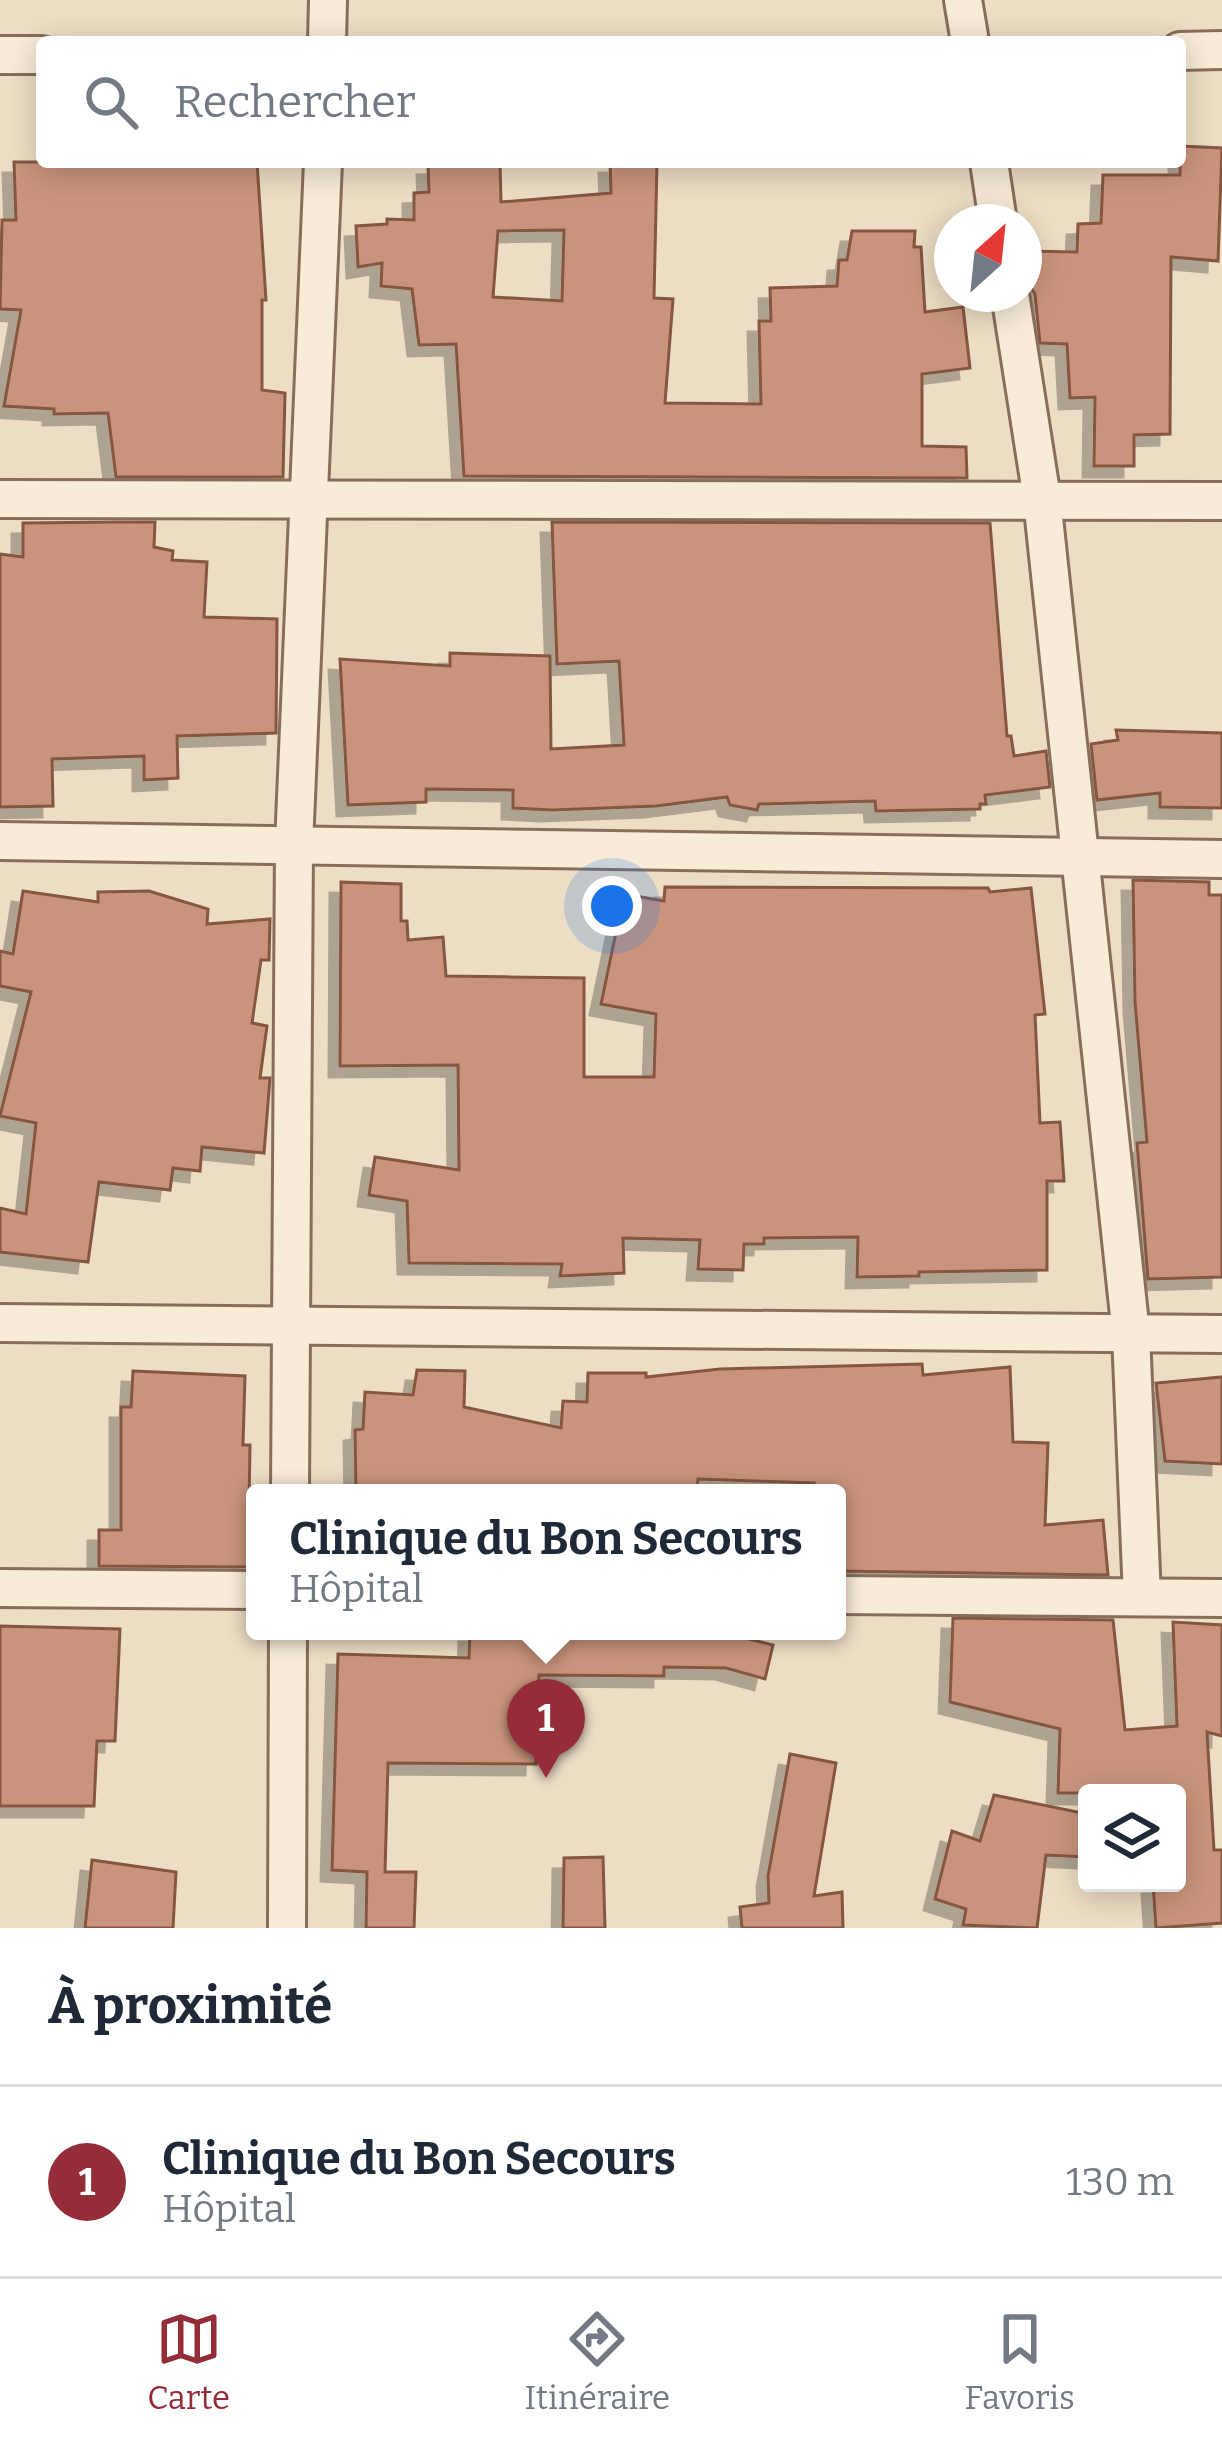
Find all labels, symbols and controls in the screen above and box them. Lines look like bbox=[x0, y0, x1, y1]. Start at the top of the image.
search box bbox=[36, 36, 1186, 168]
icon: search bbox=[78, 69, 144, 135]
text: Rechercher bbox=[174, 75, 416, 129]
north arrow bbox=[934, 204, 1042, 312]
your location bbox=[582, 876, 642, 936]
popup bbox=[246, 1484, 846, 1640]
text: Clinique du Bon Secours bbox=[289, 1512, 803, 1566]
text: Hôpital bbox=[289, 1566, 423, 1612]
pin: 1 bbox=[507, 1679, 585, 1778]
map controls bbox=[1078, 1784, 1186, 1892]
button: layers bbox=[1078, 1784, 1186, 1892]
text: À proximité bbox=[48, 1975, 332, 2037]
text: Clinique du Bon Secours bbox=[162, 2132, 676, 2186]
text: 1 bbox=[79, 2159, 95, 2205]
text: 130 m bbox=[1066, 2159, 1174, 2205]
text: Hôpital bbox=[162, 2186, 296, 2232]
tab: Carte bbox=[147, 2306, 230, 2418]
tab: Itinéraire bbox=[524, 2306, 670, 2418]
tab: Favoris bbox=[965, 2306, 1075, 2418]

